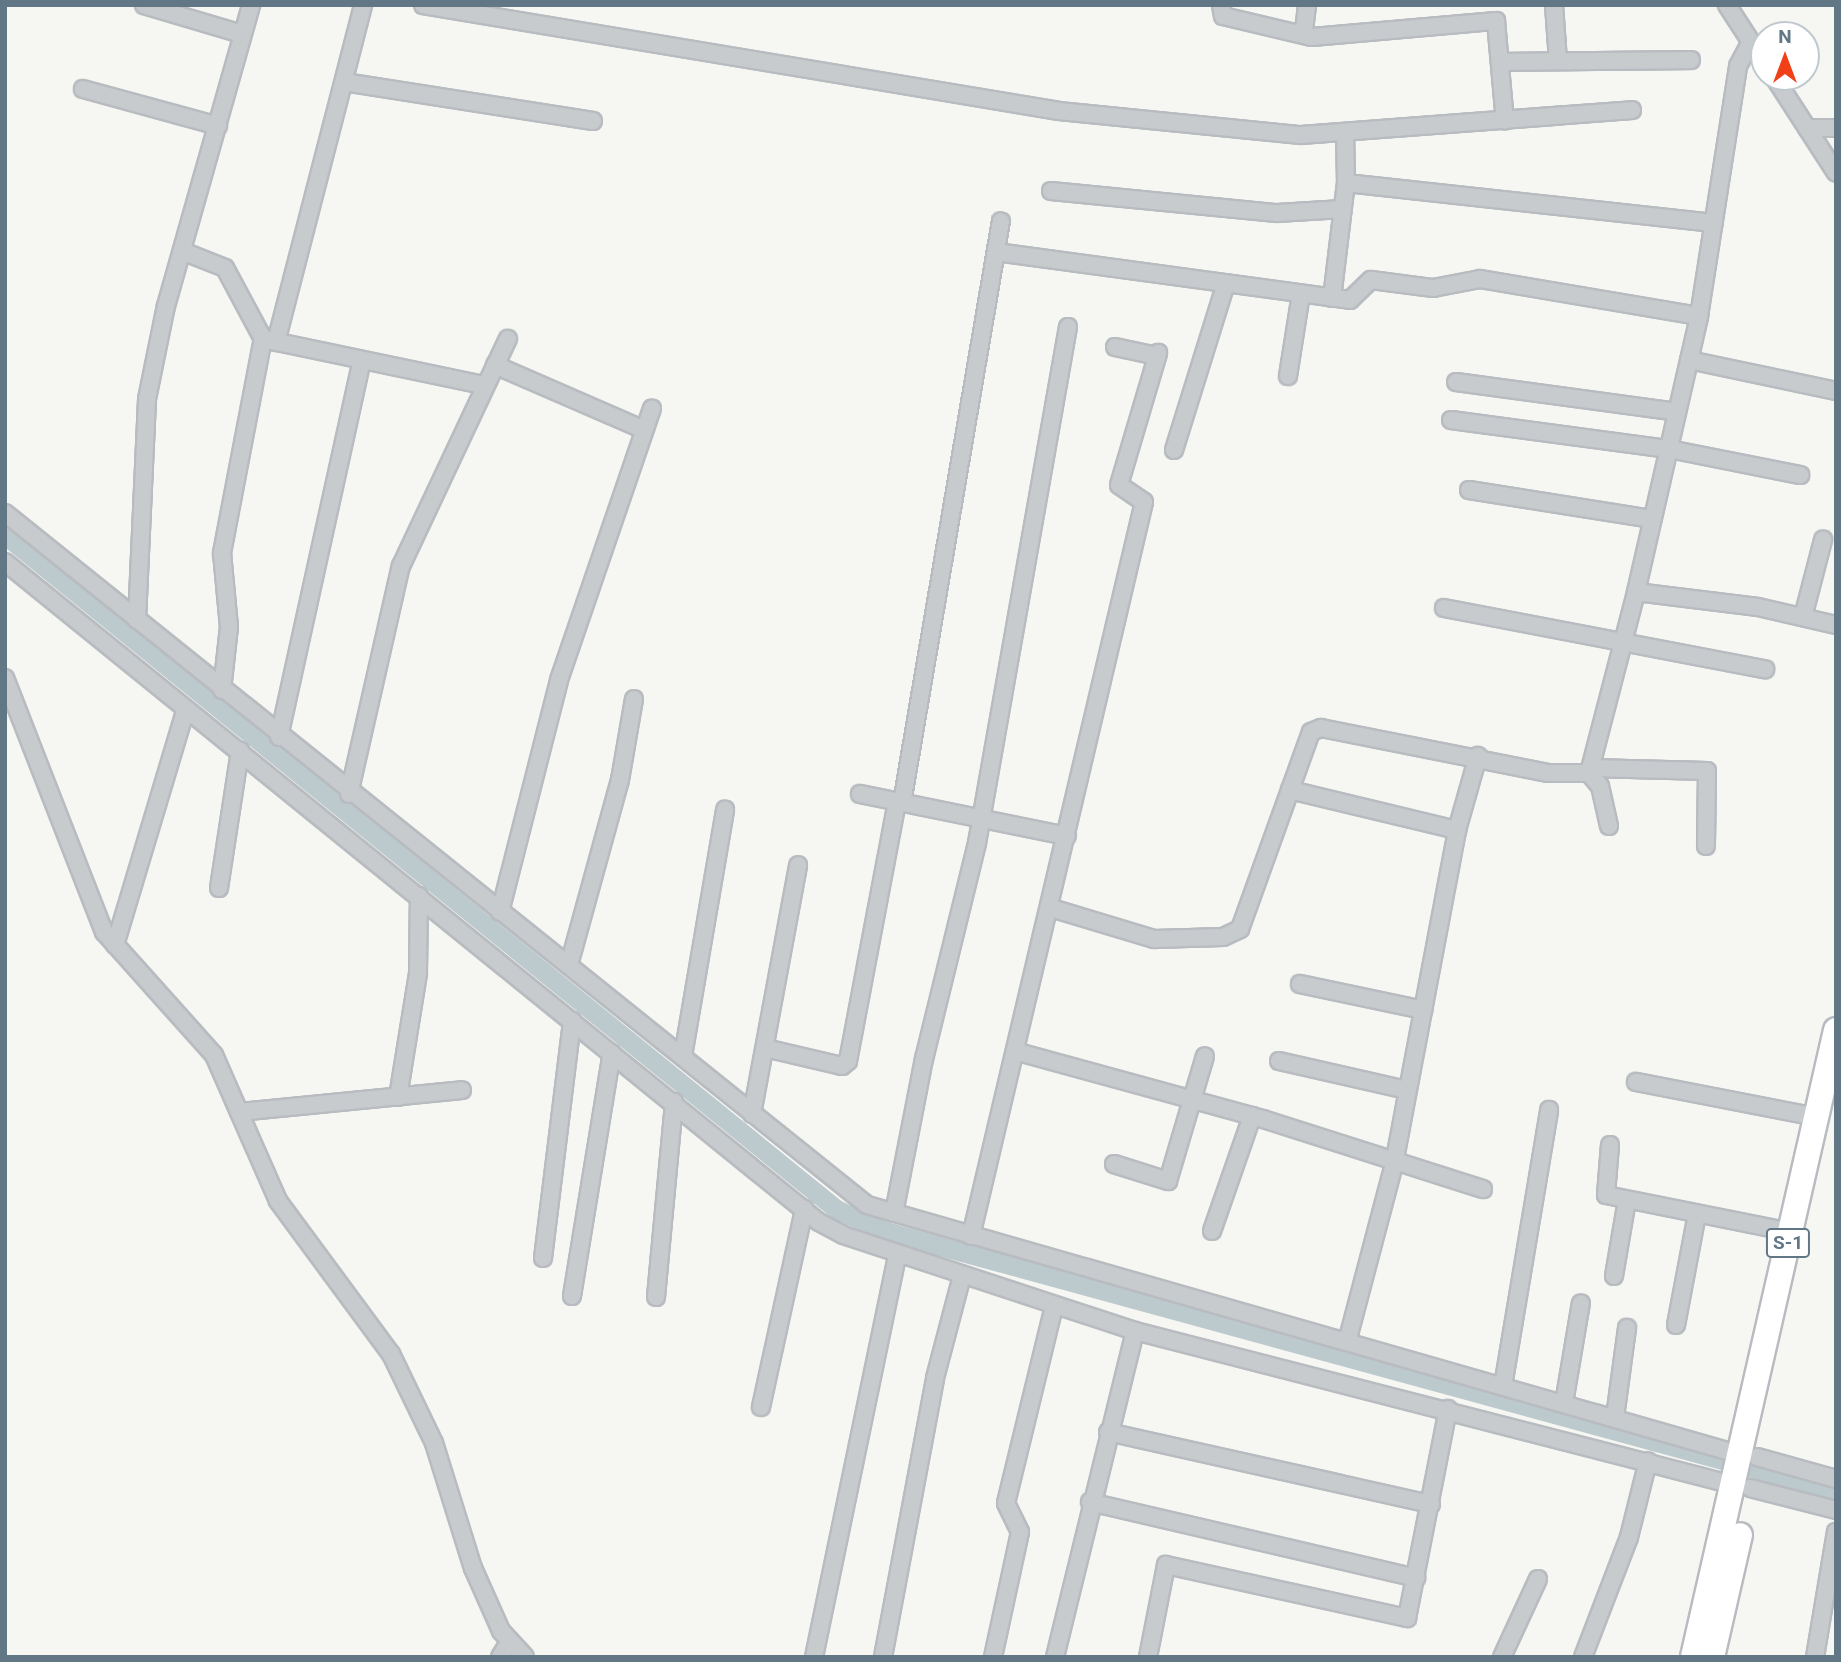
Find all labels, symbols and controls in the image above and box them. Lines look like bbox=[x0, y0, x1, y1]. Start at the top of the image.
north arrow bbox=[1750, 21, 1820, 91]
text: N bbox=[1778, 25, 1792, 48]
road number: S-1 bbox=[1765, 1228, 1811, 1259]

